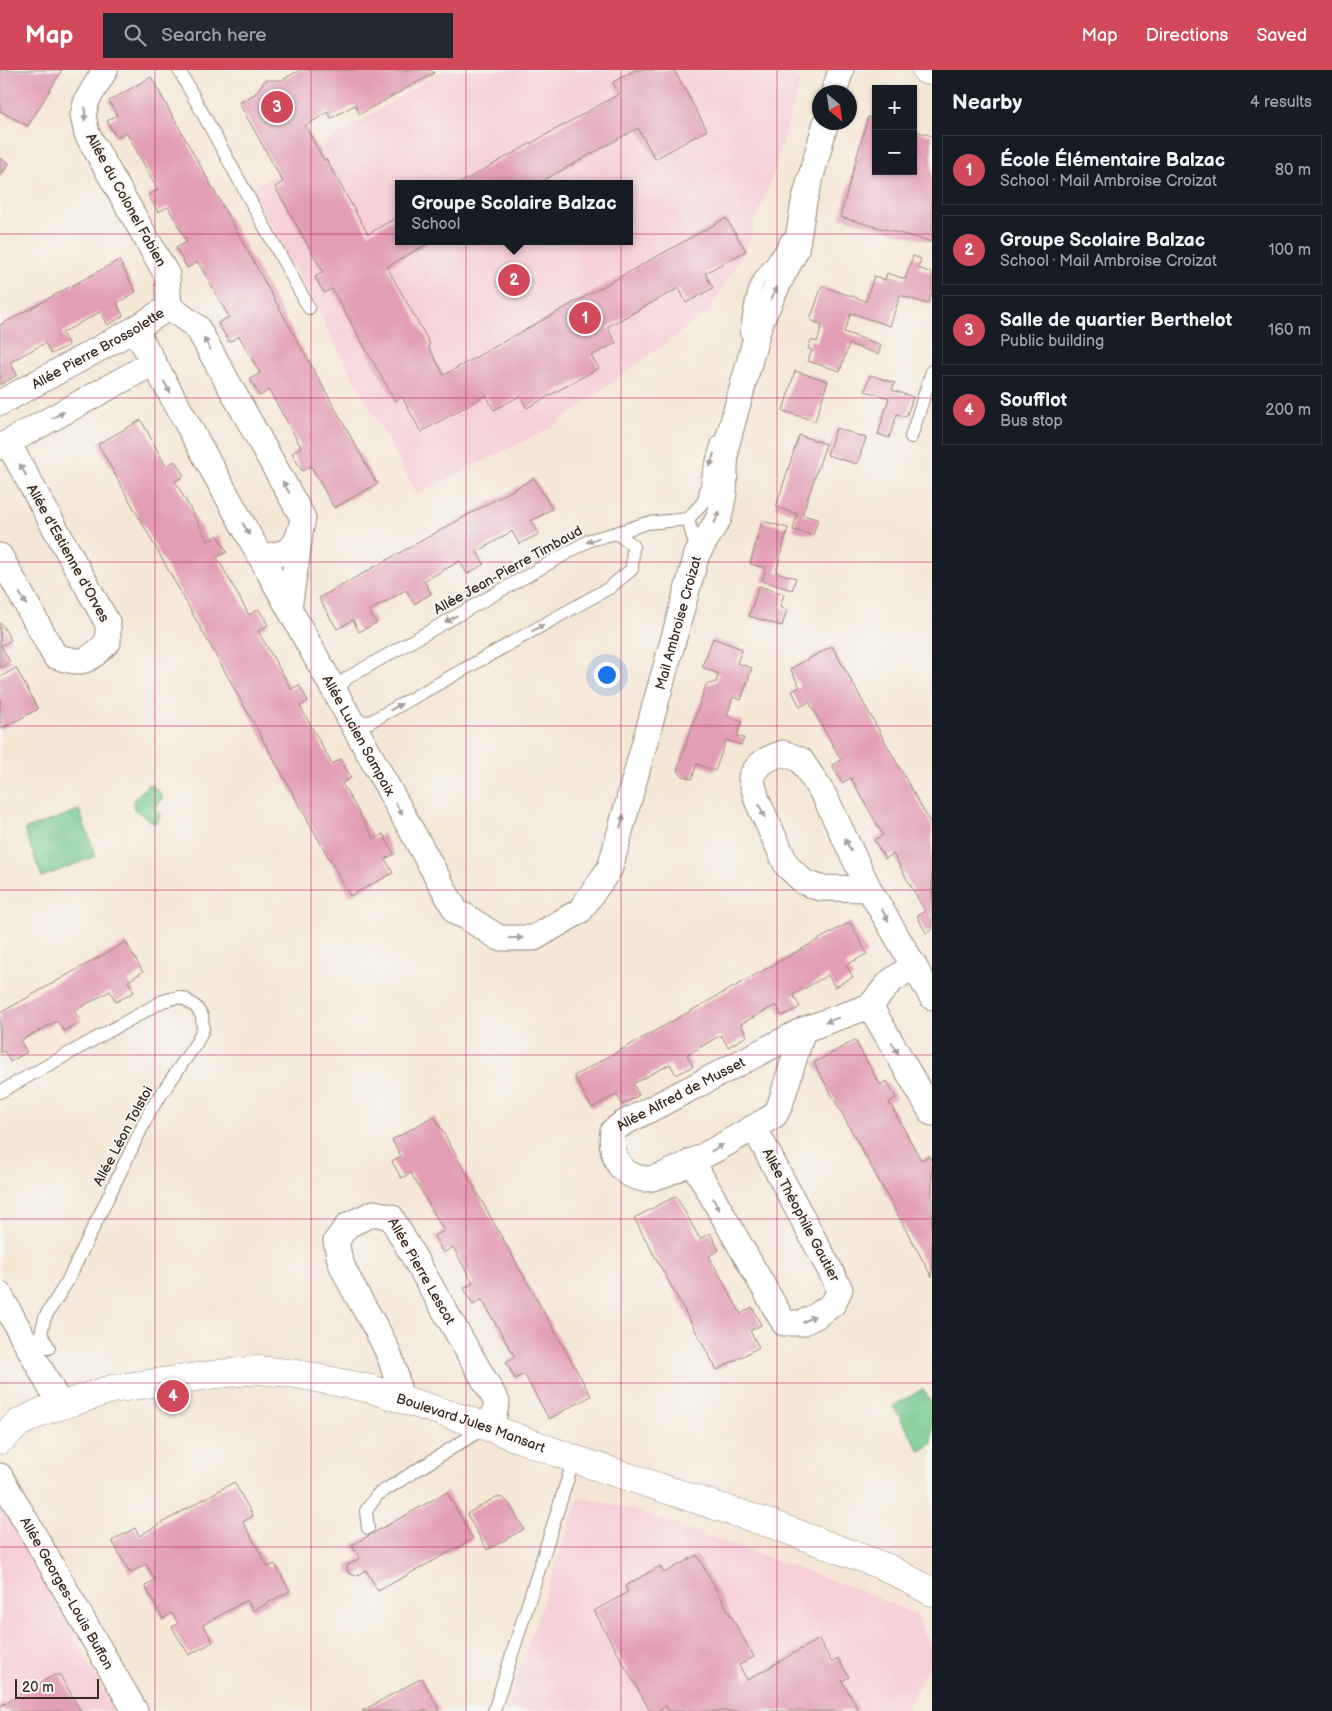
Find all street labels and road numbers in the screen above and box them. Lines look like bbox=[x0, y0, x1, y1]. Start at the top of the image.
street label: Allée du Colonel Fabien bbox=[82, 130, 170, 270]
street label: Allée Pierre Brossolette bbox=[29, 304, 167, 393]
street label: Allée d'Estienne d'Orves bbox=[23, 481, 113, 625]
street label: Allée Jean-Pierre Timbaud bbox=[431, 522, 585, 618]
street label: Mail Ambroise Croizat bbox=[651, 553, 705, 692]
street label: Allée Lucien Sampaix bbox=[319, 672, 399, 799]
street label: Allée Alfred de Musset bbox=[613, 1053, 748, 1134]
street label: Allée Léon Tolstoi bbox=[90, 1083, 156, 1189]
street label: Allée Théophile Gautier bbox=[759, 1146, 844, 1285]
street label: Allée Pierre Lescot bbox=[385, 1215, 459, 1328]
street label: Boulevard Jules Mansart bbox=[394, 1389, 548, 1456]
street label: Allée Georges-Louis Buffon bbox=[17, 1514, 118, 1672]

